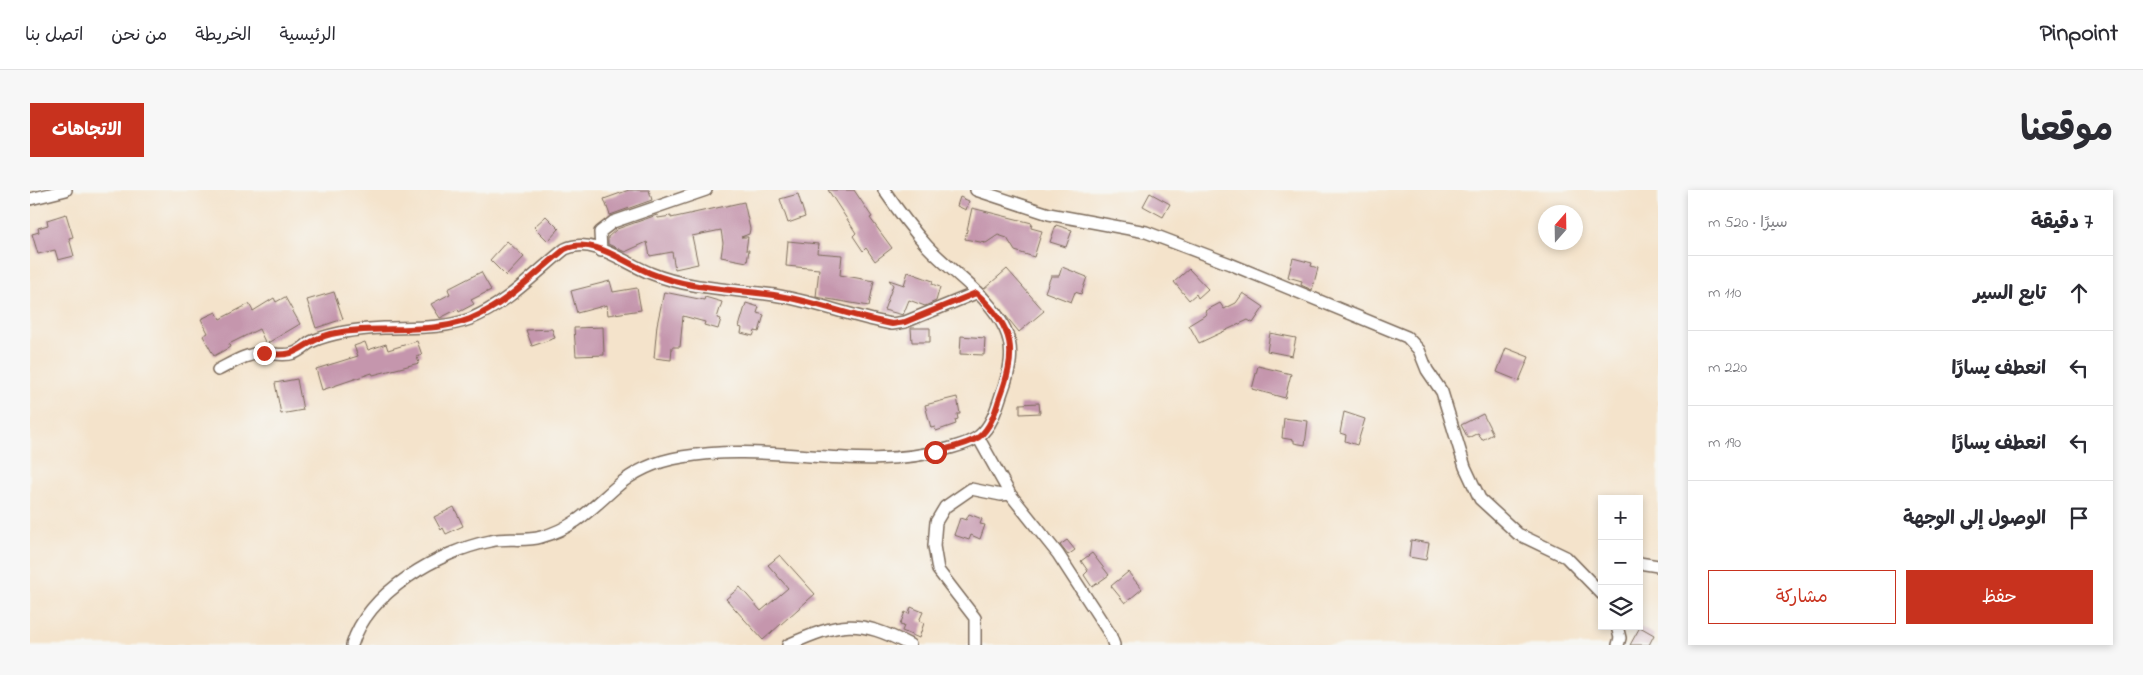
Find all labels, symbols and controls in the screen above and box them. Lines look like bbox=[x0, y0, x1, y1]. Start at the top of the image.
text: Pinpoint bbox=[2040, 17, 2118, 52]
text: اتصل بنا bbox=[25, 23, 83, 49]
text: من نحن bbox=[111, 23, 167, 49]
text: الخريطة bbox=[195, 23, 251, 49]
text: الرئيسية bbox=[279, 23, 336, 49]
button: الاتجاهات bbox=[30, 103, 144, 157]
text: موقعنا bbox=[2020, 106, 2113, 157]
north arrow bbox=[1538, 205, 1583, 250]
text: 7 دقيقة bbox=[2031, 208, 2093, 238]
text: سيرًا · 520 m bbox=[1708, 211, 1788, 235]
icon: ahead bbox=[2065, 279, 2093, 307]
text: 110 m bbox=[1708, 281, 1742, 305]
text: تابع السير bbox=[1974, 281, 2046, 308]
route end bbox=[253, 342, 276, 365]
icon: left bbox=[2065, 354, 2093, 382]
text: 220 m bbox=[1708, 356, 1747, 380]
text: انعطف يسارًا bbox=[1951, 356, 2046, 383]
icon: left bbox=[2065, 429, 2093, 457]
text: 190 m bbox=[1708, 431, 1741, 455]
text: انعطف يسارًا bbox=[1951, 431, 2046, 458]
route start bbox=[924, 441, 947, 464]
map controls bbox=[1598, 495, 1643, 630]
button: + bbox=[1598, 495, 1643, 540]
icon: arrive bbox=[2065, 504, 2093, 532]
text: الوصول إلى الوجهة bbox=[1903, 506, 2046, 533]
button: − bbox=[1598, 540, 1643, 585]
button: مشاركة bbox=[1708, 570, 1896, 624]
button: حفظ bbox=[1906, 570, 2093, 624]
button: layers bbox=[1598, 585, 1643, 630]

